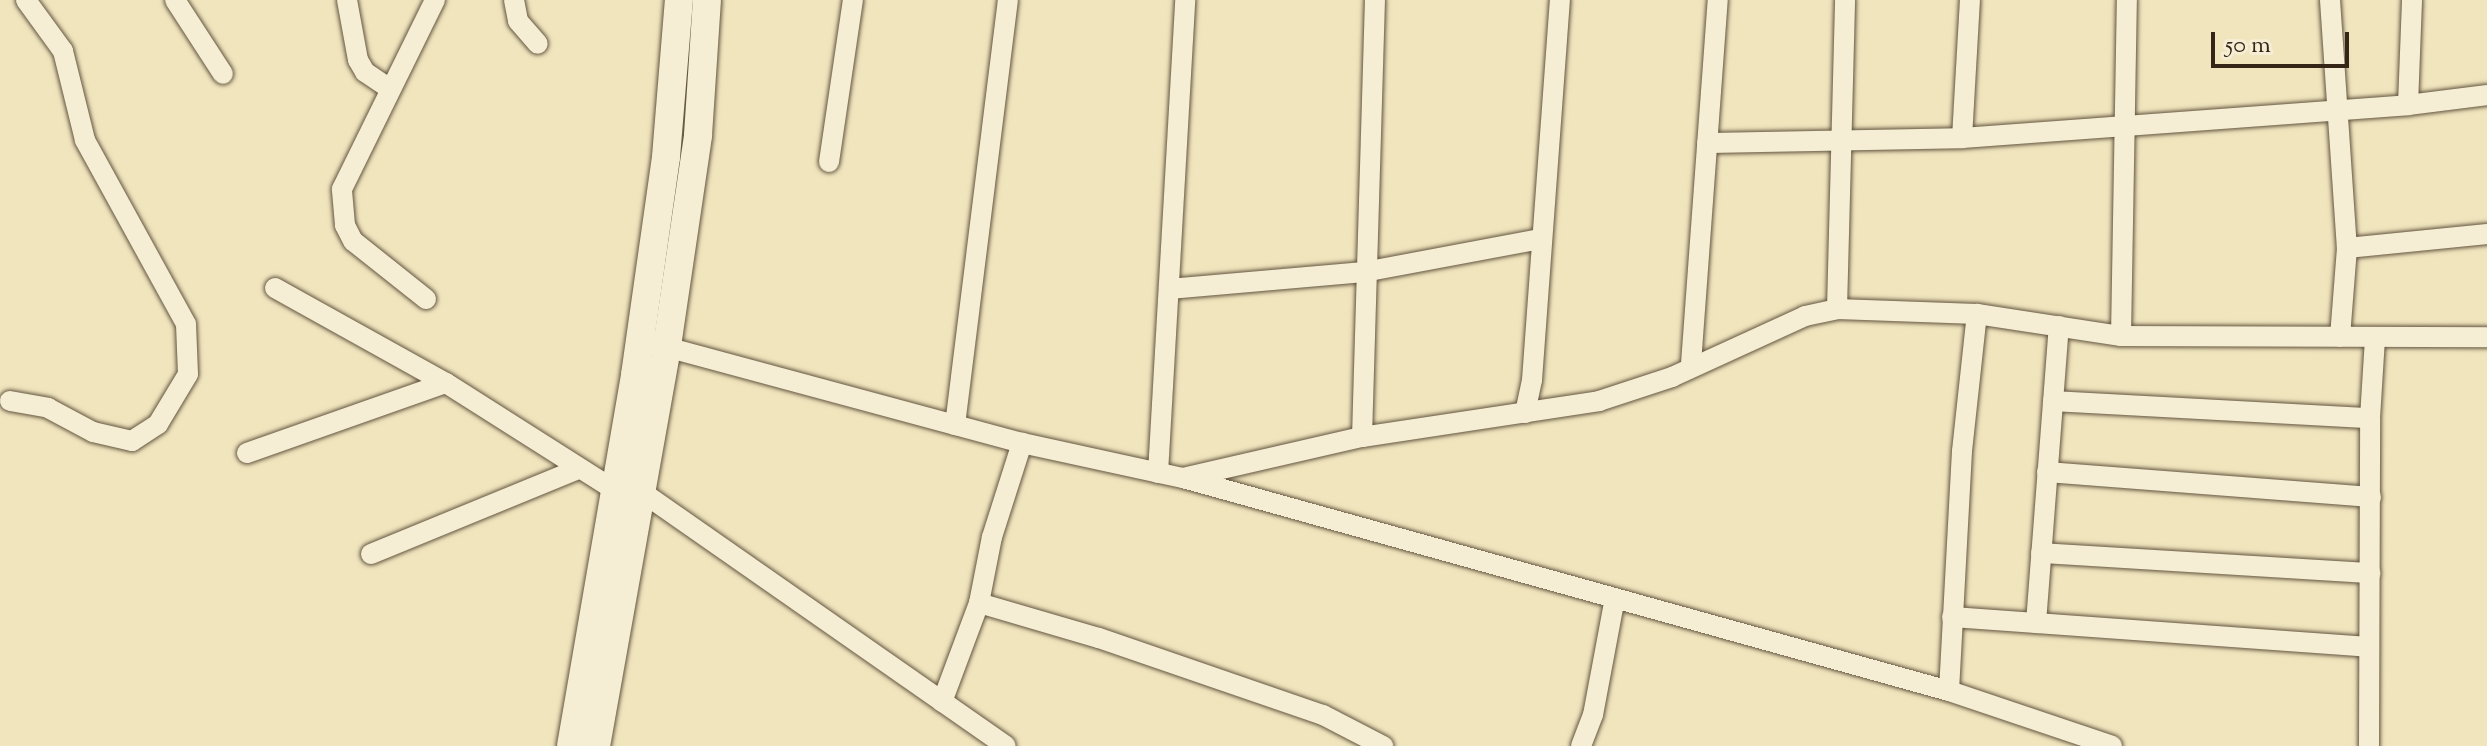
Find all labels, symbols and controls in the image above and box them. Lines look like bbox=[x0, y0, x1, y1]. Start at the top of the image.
scale bar bbox=[2215, 16, 2353, 66]
text: 50 m bbox=[2225, 29, 2271, 63]

